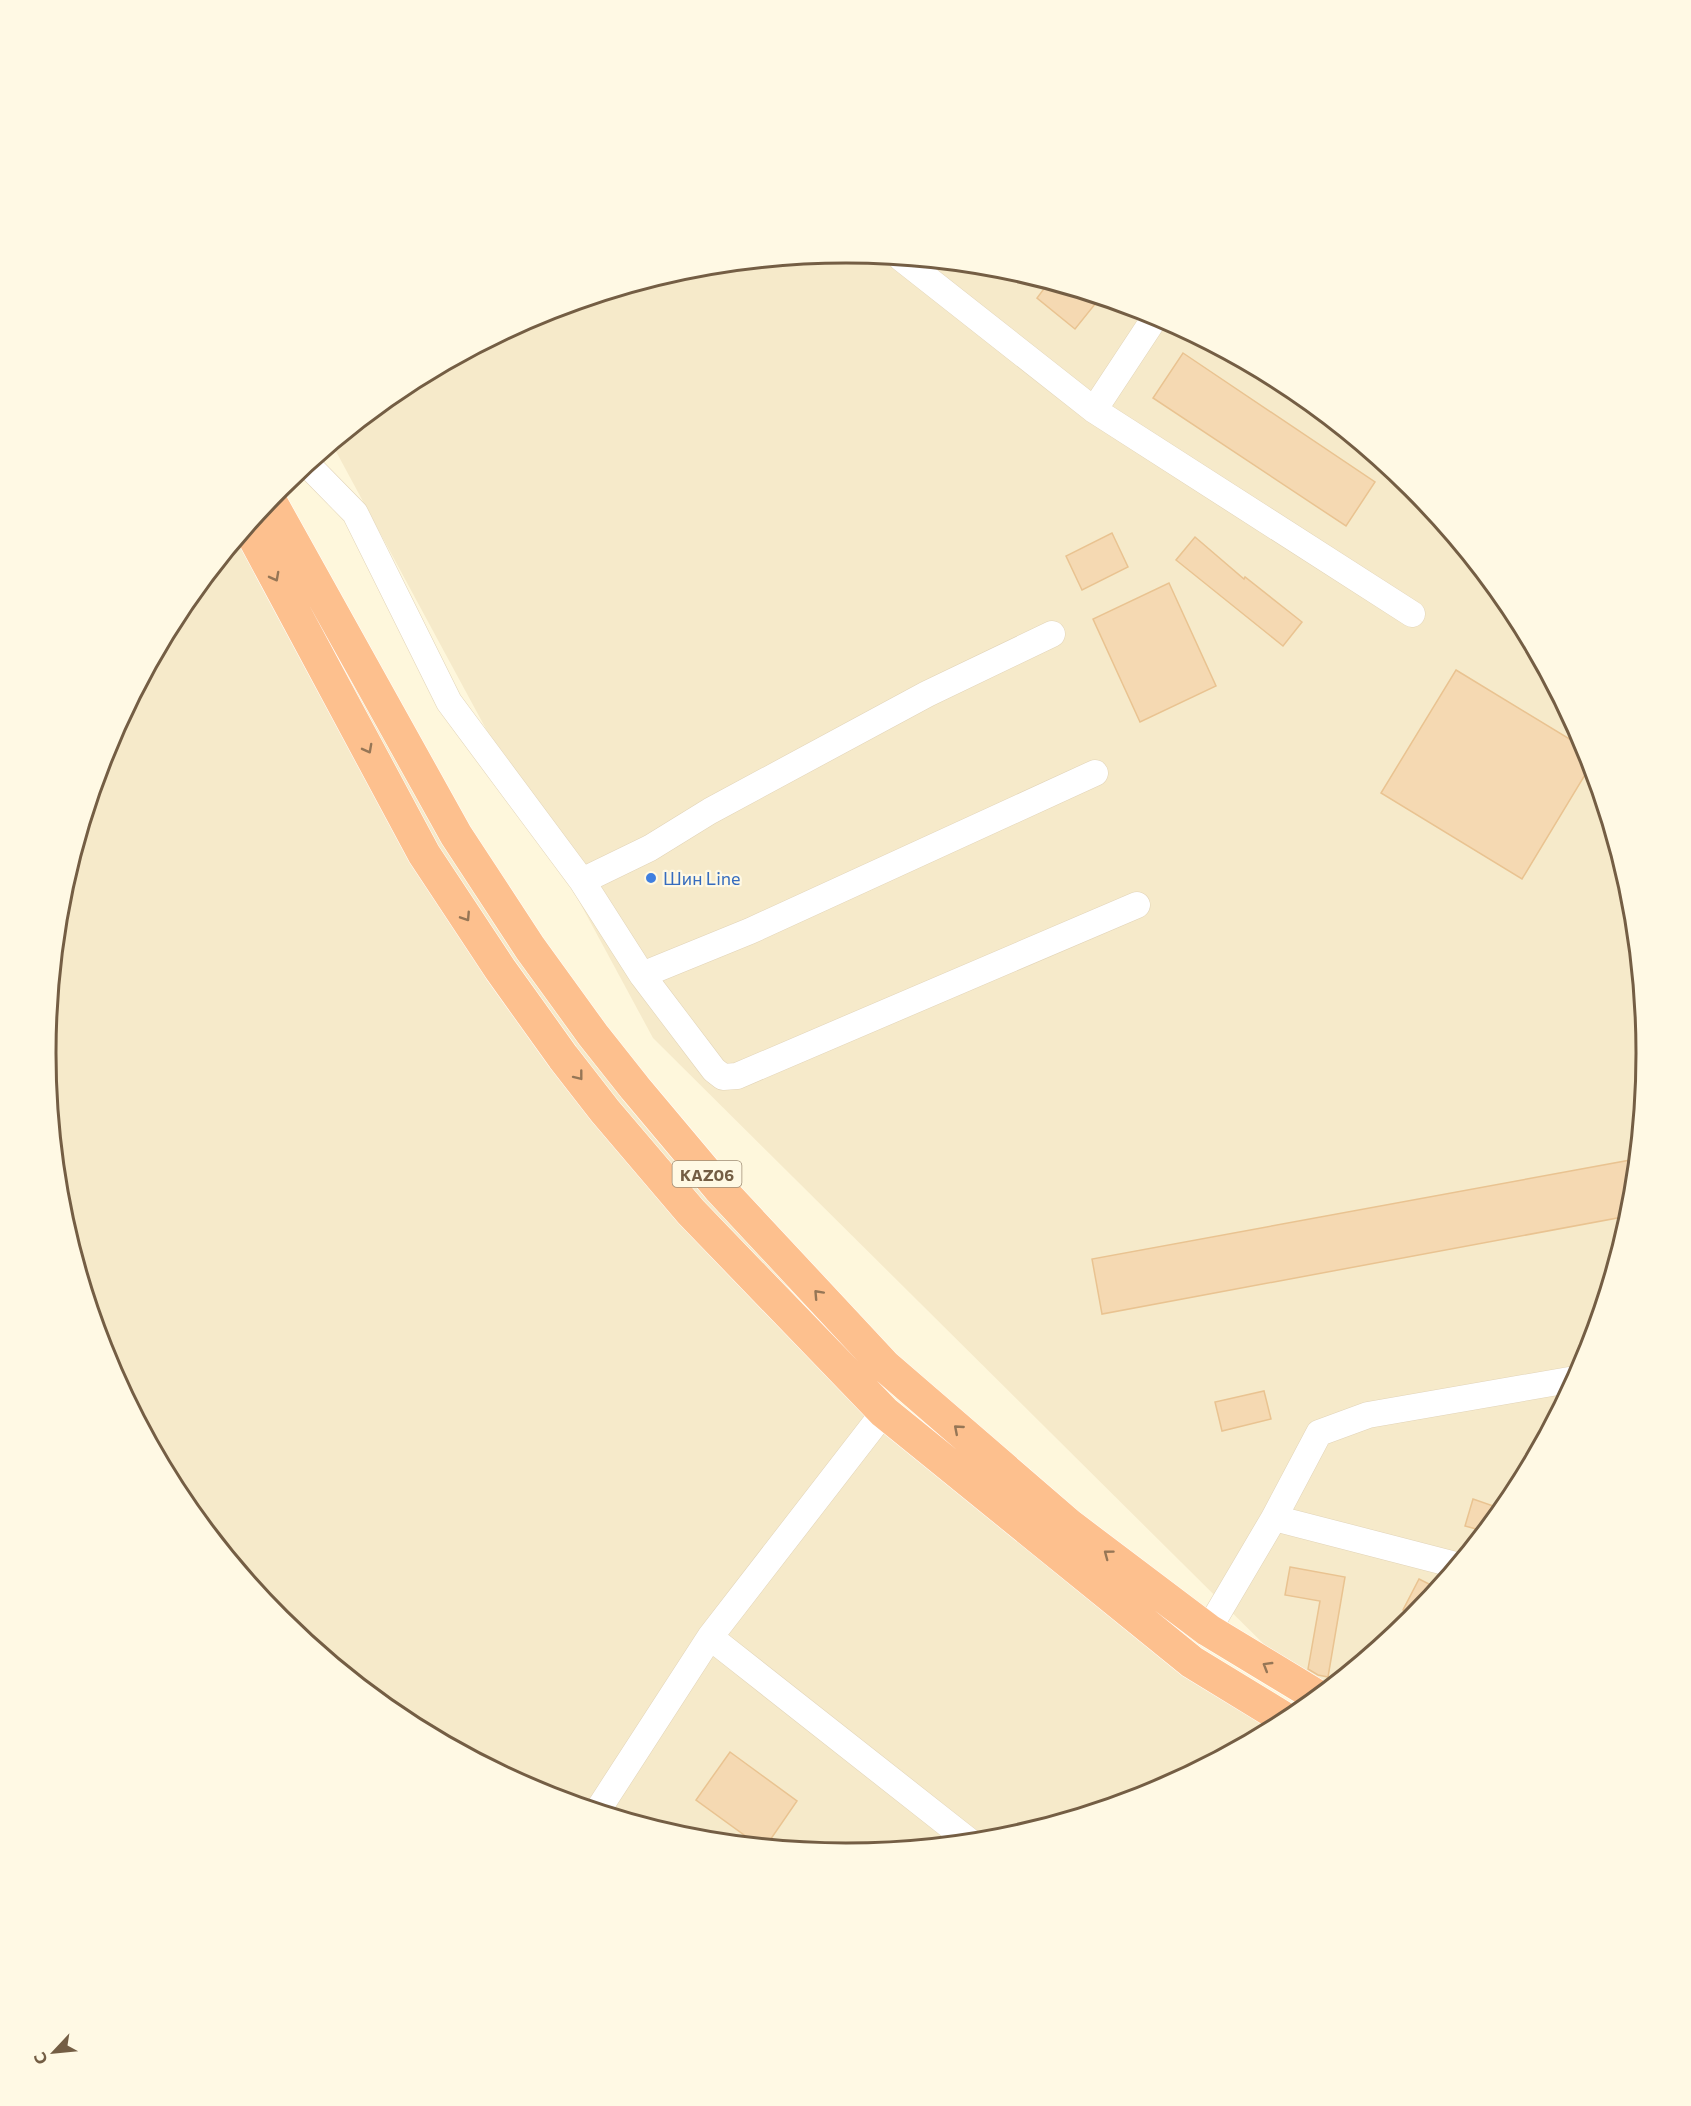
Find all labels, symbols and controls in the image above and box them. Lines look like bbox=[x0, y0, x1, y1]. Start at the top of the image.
one-way arrow bbox=[268, 571, 279, 582]
one-way arrow bbox=[361, 743, 372, 753]
place label: Шин Line bbox=[663, 867, 741, 889]
marker: Шин Line bbox=[644, 871, 658, 885]
one-way arrow bbox=[459, 911, 470, 922]
one-way arrow bbox=[571, 1070, 582, 1081]
road number: KАZ06 bbox=[672, 1161, 742, 1187]
one-way arrow bbox=[814, 1291, 825, 1301]
one-way arrow bbox=[954, 1425, 965, 1436]
one-way arrow bbox=[1103, 1550, 1114, 1561]
one-way arrow bbox=[1263, 1661, 1273, 1673]
north arrow bbox=[24, 2022, 84, 2082]
text: С bbox=[29, 2050, 51, 2068]

